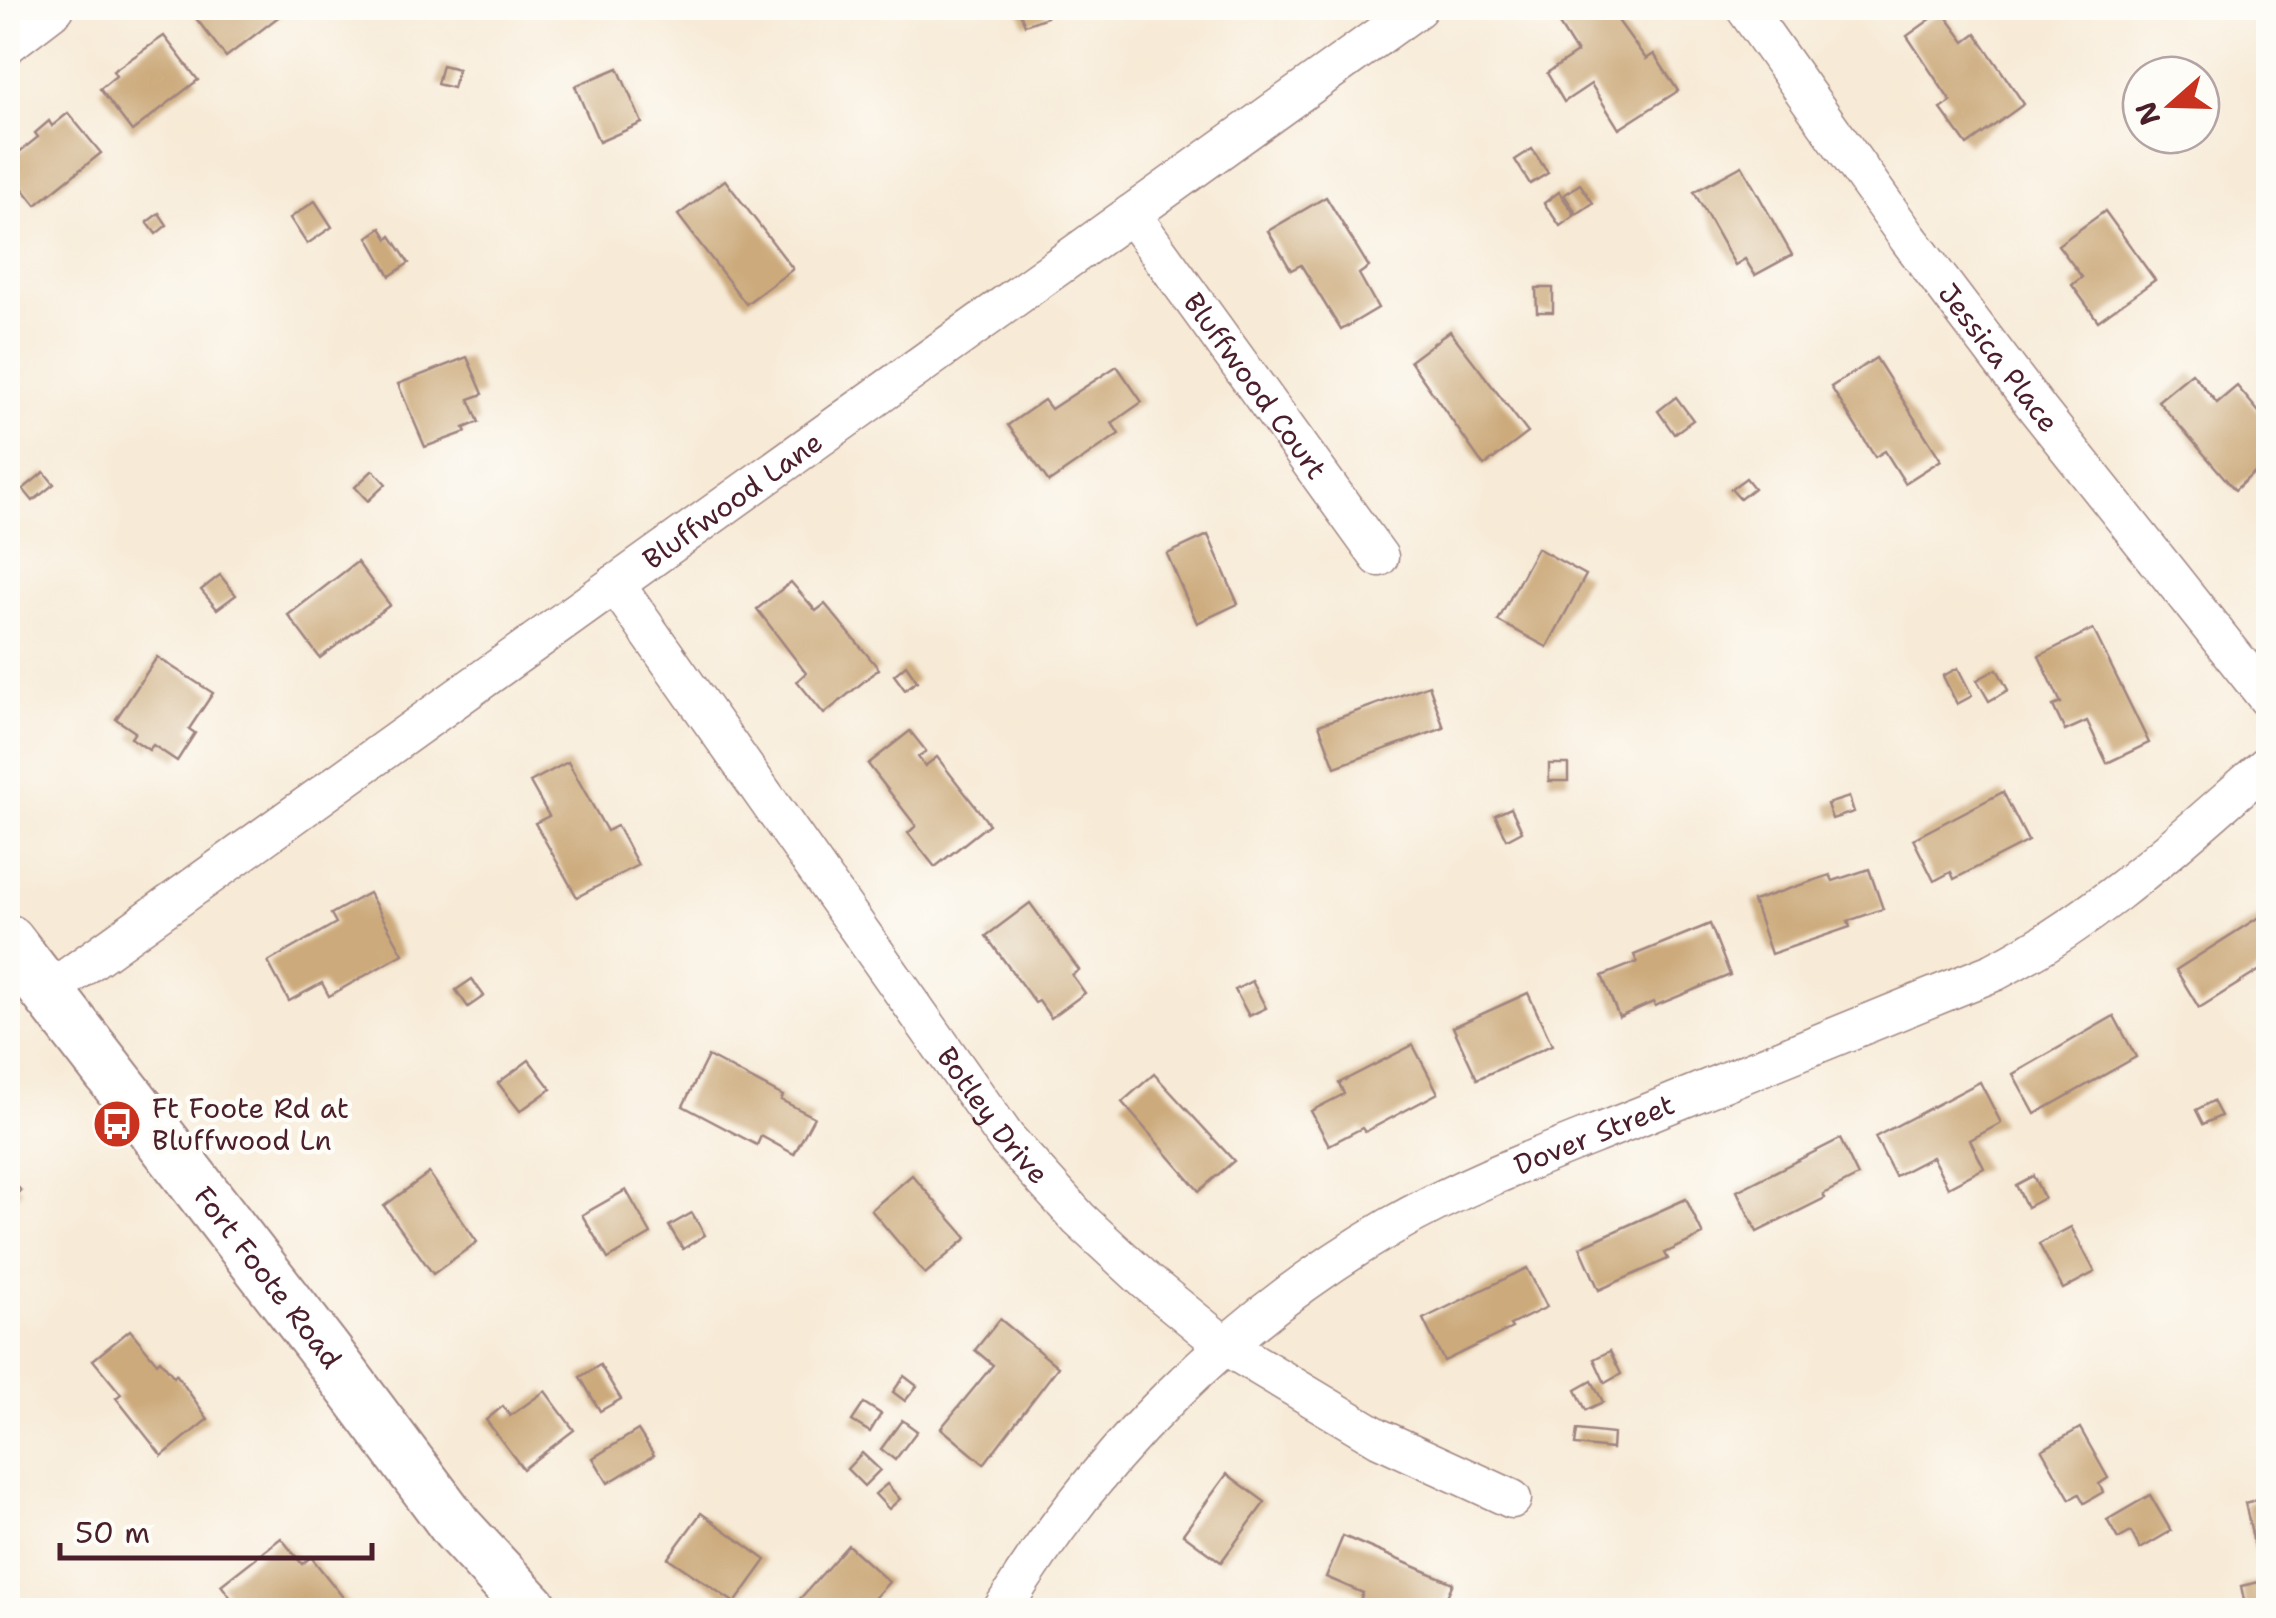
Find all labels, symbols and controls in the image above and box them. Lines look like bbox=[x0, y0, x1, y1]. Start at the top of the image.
north arrow bbox=[2121, 55, 2221, 155]
text: N bbox=[2126, 97, 2169, 130]
street label: Jessica Place bbox=[1930, 275, 2068, 440]
street label: Bluffwood Court bbox=[1175, 285, 1336, 487]
street label: Bluffwood Lane bbox=[635, 423, 830, 578]
street label: Botley Drive bbox=[928, 1039, 1057, 1192]
street label: Dover Street bbox=[1508, 1085, 1680, 1184]
place label: Ft Foote Rd at Bluffwood Ln bbox=[152, 1089, 349, 1159]
bus stop icon: Ft Foote Rd at Bluffwood Ln bbox=[91, 1098, 143, 1150]
street label: Fort Foote Road bbox=[185, 1178, 351, 1376]
scale bar bbox=[60, 1498, 372, 1560]
text: 50 m bbox=[75, 1512, 150, 1553]

